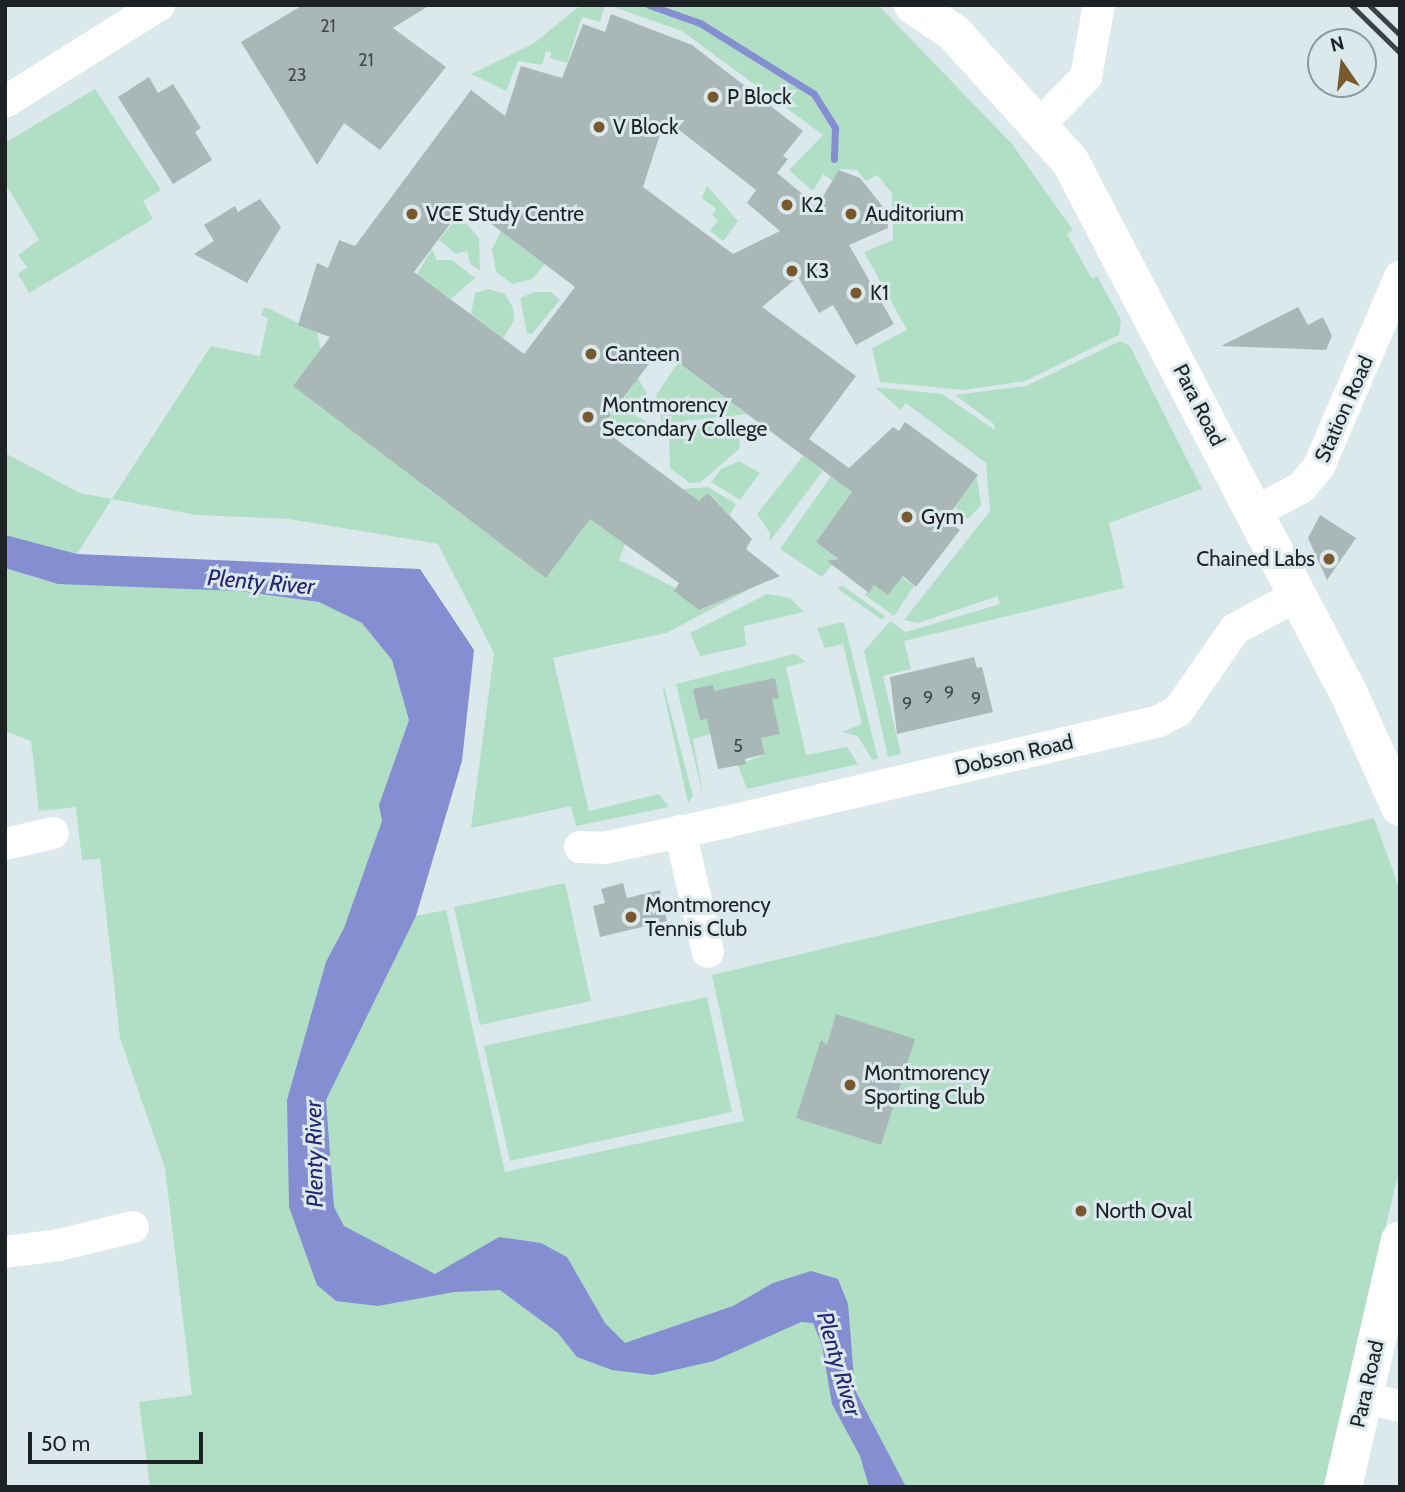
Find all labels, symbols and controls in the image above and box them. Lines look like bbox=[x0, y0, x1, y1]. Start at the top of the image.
house number: 21 bbox=[320, 15, 336, 37]
north arrow bbox=[1307, 28, 1377, 98]
text: N bbox=[1328, 31, 1347, 57]
house number: 21 bbox=[358, 49, 374, 71]
house number: 23 bbox=[287, 64, 307, 86]
place label: P Block bbox=[727, 84, 791, 110]
marker: P Block bbox=[705, 89, 721, 105]
place label: V Block bbox=[613, 114, 678, 140]
marker: V Block bbox=[591, 119, 607, 135]
place label: K2 bbox=[801, 192, 824, 218]
marker: K2 bbox=[779, 197, 795, 213]
place label: VCE Study Centre bbox=[426, 201, 584, 227]
place label: Auditorium bbox=[865, 201, 964, 227]
marker: VCE Study Centre bbox=[404, 206, 420, 222]
marker: Auditorium bbox=[843, 206, 859, 222]
place label: K3 bbox=[806, 258, 829, 284]
marker: K3 bbox=[784, 263, 800, 279]
place label: K1 bbox=[870, 280, 889, 306]
marker: K1 bbox=[848, 285, 864, 301]
place label: Canteen bbox=[605, 341, 680, 367]
marker: Canteen bbox=[583, 346, 599, 362]
street label: Station Road bbox=[1309, 352, 1379, 466]
street label: Para Road bbox=[1168, 360, 1230, 450]
place label: Montmorency Secondary College bbox=[602, 392, 767, 442]
marker: Montmorency Secondary College bbox=[580, 409, 596, 425]
place label: Gym bbox=[921, 504, 964, 530]
marker: Gym bbox=[899, 509, 915, 525]
place label: Chained Labs bbox=[1196, 546, 1315, 572]
marker: Chained Labs bbox=[1321, 551, 1337, 567]
water label: Plenty River bbox=[206, 564, 316, 600]
house number: 9 bbox=[944, 682, 954, 704]
house number: 9 bbox=[923, 687, 933, 709]
house number: 9 bbox=[971, 688, 981, 710]
house number: 9 bbox=[902, 693, 912, 715]
street label: Dobson Road bbox=[952, 729, 1076, 781]
house number: 5 bbox=[733, 735, 743, 757]
place label: Montmorency Tennis Club bbox=[645, 892, 771, 942]
marker: Montmorency Tennis Club bbox=[623, 909, 639, 925]
place label: Montmorency Sporting Club bbox=[864, 1060, 990, 1110]
marker: Montmorency Sporting Club bbox=[842, 1077, 858, 1093]
water label: Plenty River bbox=[299, 1100, 329, 1208]
place label: North Oval bbox=[1095, 1198, 1192, 1224]
marker: North Oval bbox=[1073, 1203, 1089, 1219]
water label: Plenty River bbox=[811, 1309, 867, 1419]
street label: Para Road bbox=[1345, 1338, 1389, 1430]
scale bar bbox=[32, 1418, 206, 1462]
text: 50 m bbox=[41, 1431, 90, 1456]

